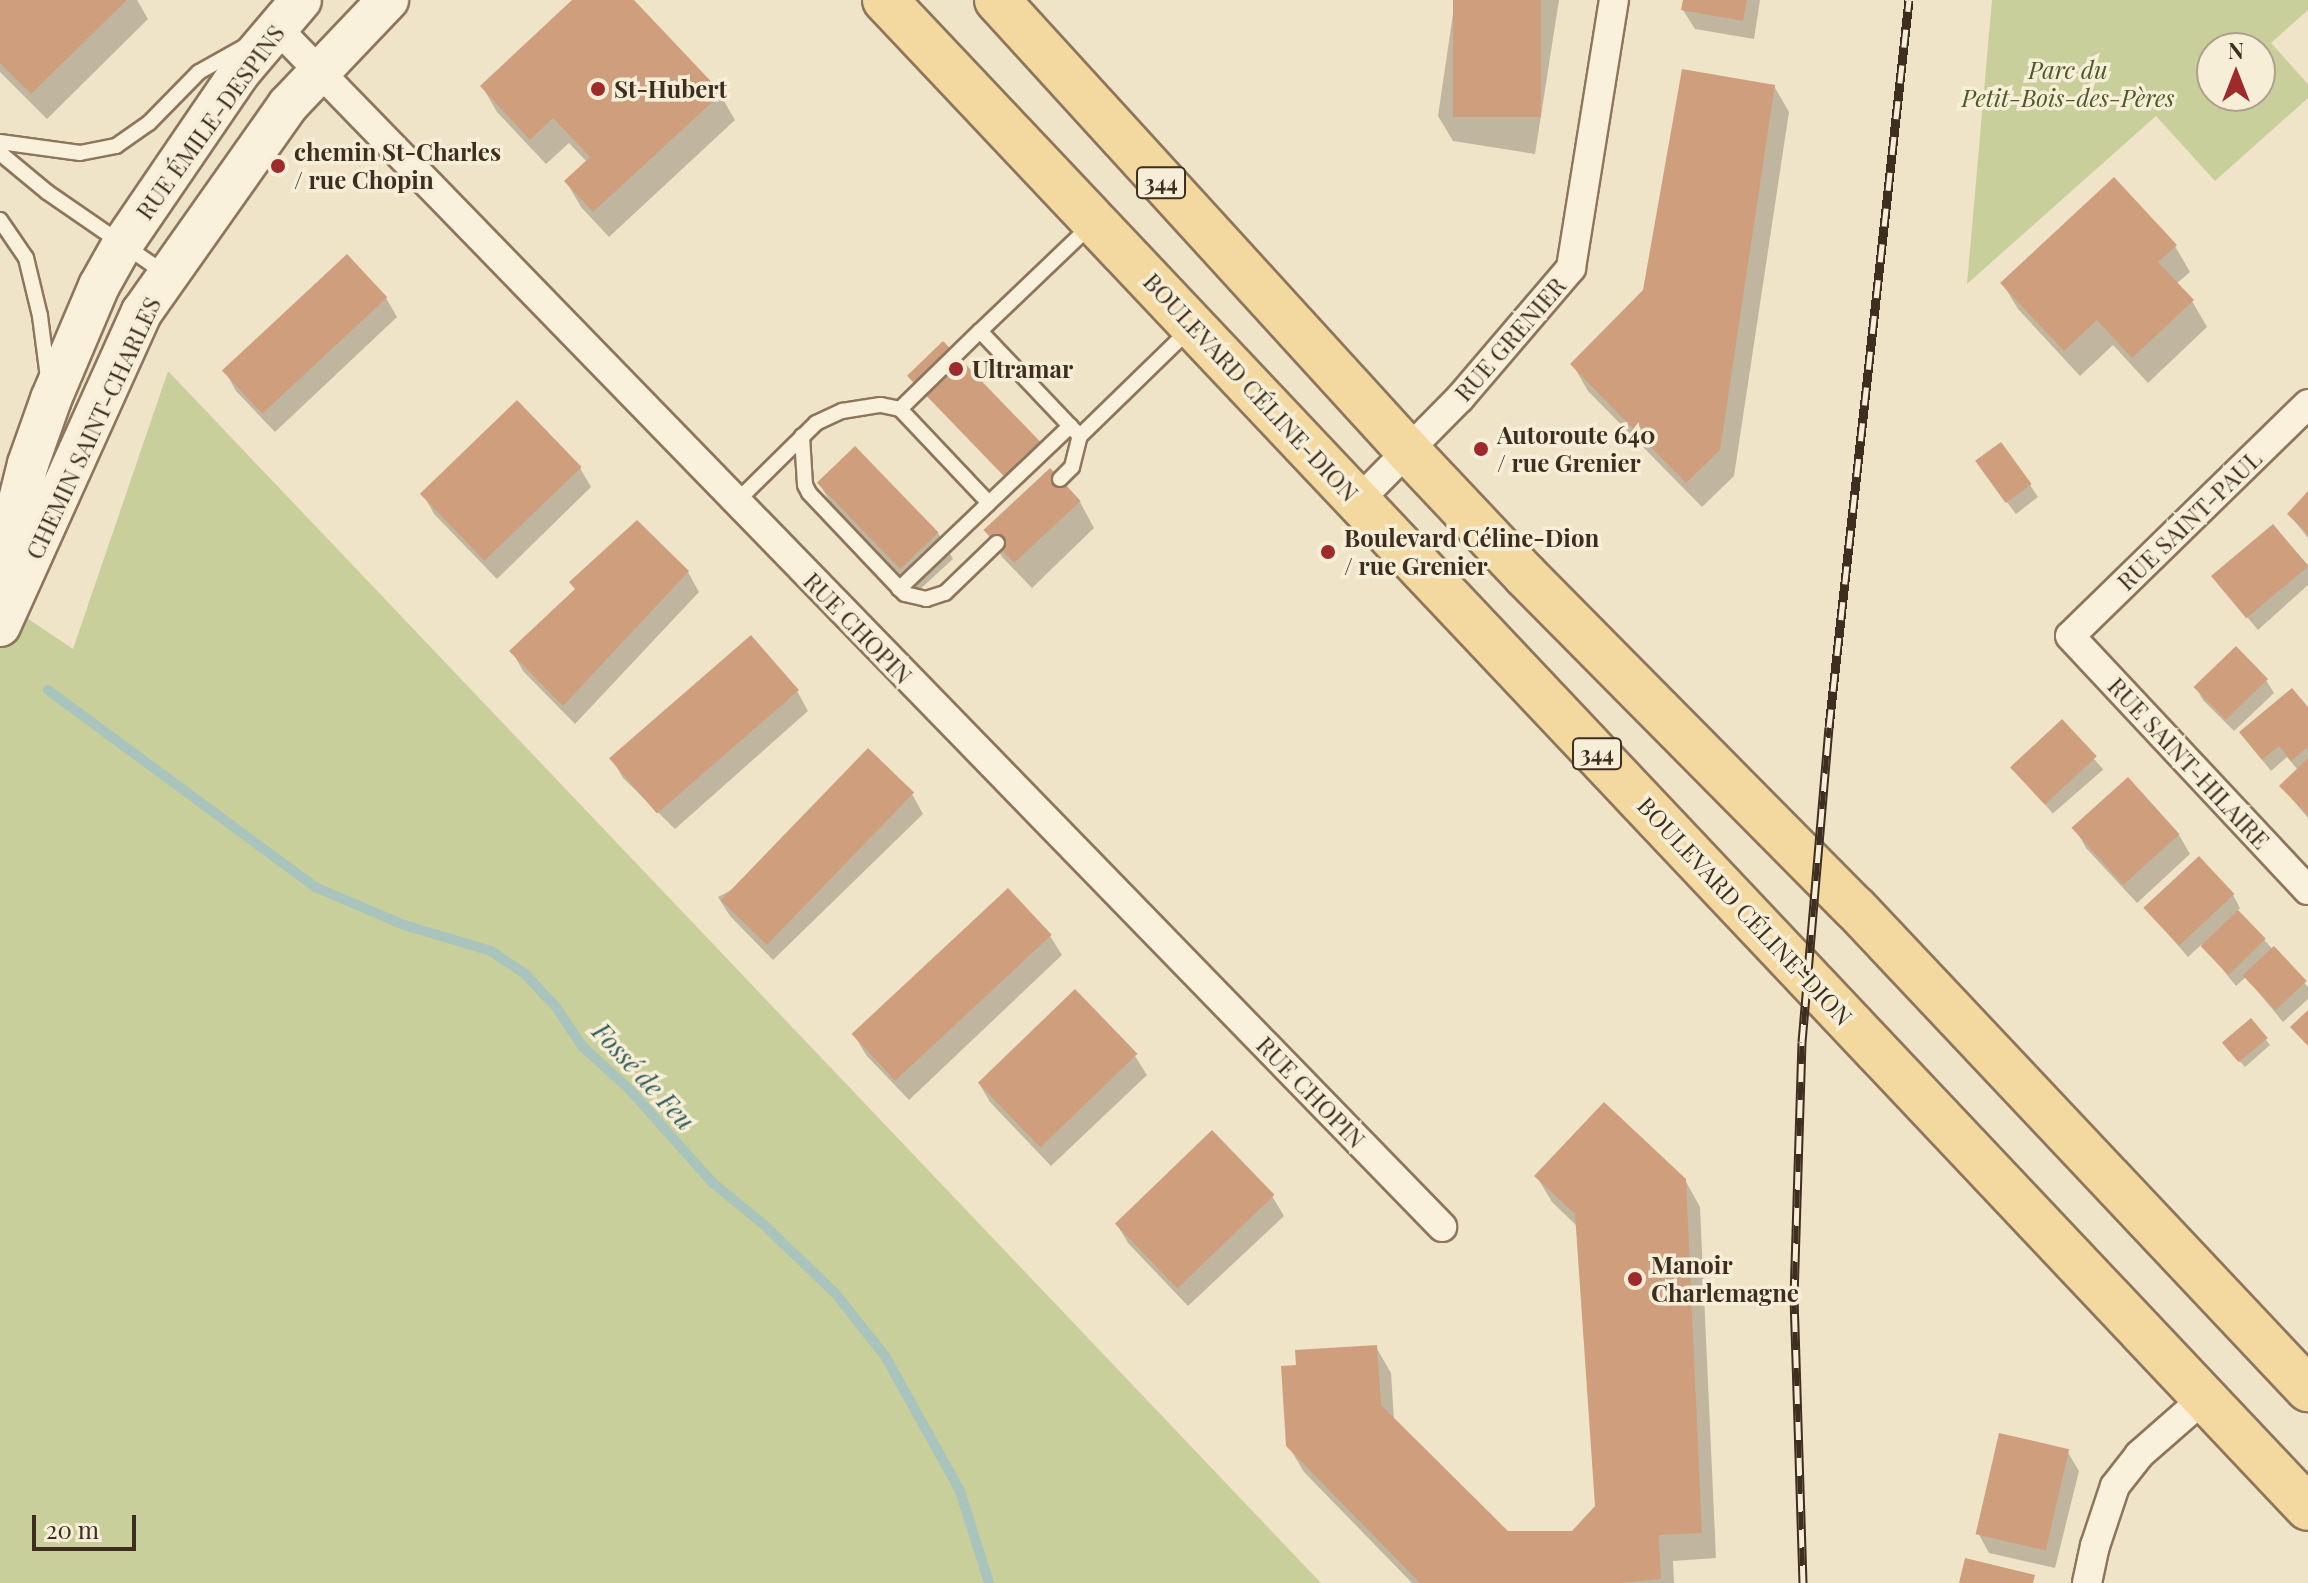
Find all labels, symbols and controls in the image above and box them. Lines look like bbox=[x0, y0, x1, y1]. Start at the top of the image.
street label: RUE ÉMILE-DESPINS bbox=[130, 19, 290, 225]
north arrow bbox=[2196, 32, 2276, 112]
text: N bbox=[2228, 35, 2244, 65]
park label: Parc du Petit-Bois-des-Pères bbox=[1962, 56, 2174, 112]
place label: St-Hubert bbox=[614, 75, 727, 103]
marker: St-Hubert bbox=[589, 80, 607, 98]
place label: chemin St-Charles / rue Chopin bbox=[294, 138, 501, 194]
marker: chemin St-Charles / rue Chopin bbox=[269, 157, 287, 175]
road number: 344 bbox=[1135, 165, 1187, 201]
street label: BOULEVARD CÉLINE-DION bbox=[1138, 267, 1364, 507]
street label: RUE GRENIER bbox=[1448, 271, 1572, 407]
street label: CHEMIN SAINT-CHARLES bbox=[20, 292, 166, 564]
place label: Ultramar bbox=[972, 355, 1073, 383]
marker: Ultramar bbox=[947, 360, 965, 378]
place label: Autoroute 640 / rue Grenier bbox=[1497, 421, 1655, 477]
marker: Autoroute 640 / rue Grenier bbox=[1472, 440, 1490, 458]
street label: RUE SAINT-PAUL bbox=[2111, 444, 2267, 596]
place label: Boulevard Céline-Dion / rue Grenier bbox=[1344, 524, 1599, 580]
marker: Boulevard Céline-Dion / rue Grenier bbox=[1319, 543, 1337, 561]
street label: RUE CHOPIN bbox=[798, 566, 918, 690]
street label: RUE SAINT-HILAIRE bbox=[2102, 671, 2276, 855]
road number: 344 bbox=[1571, 736, 1623, 772]
street label: BOULEVARD CÉLINE-DION bbox=[1632, 791, 1858, 1031]
water label: Fossé de Feu bbox=[586, 1016, 702, 1136]
street label: RUE CHOPIN bbox=[1251, 1030, 1371, 1154]
place label: Manoir Charlemagne bbox=[1651, 1251, 1799, 1307]
marker: Manoir Charlemagne bbox=[1626, 1270, 1644, 1288]
scale bar bbox=[36, 1499, 140, 1549]
text: 20 m bbox=[46, 1513, 99, 1545]

